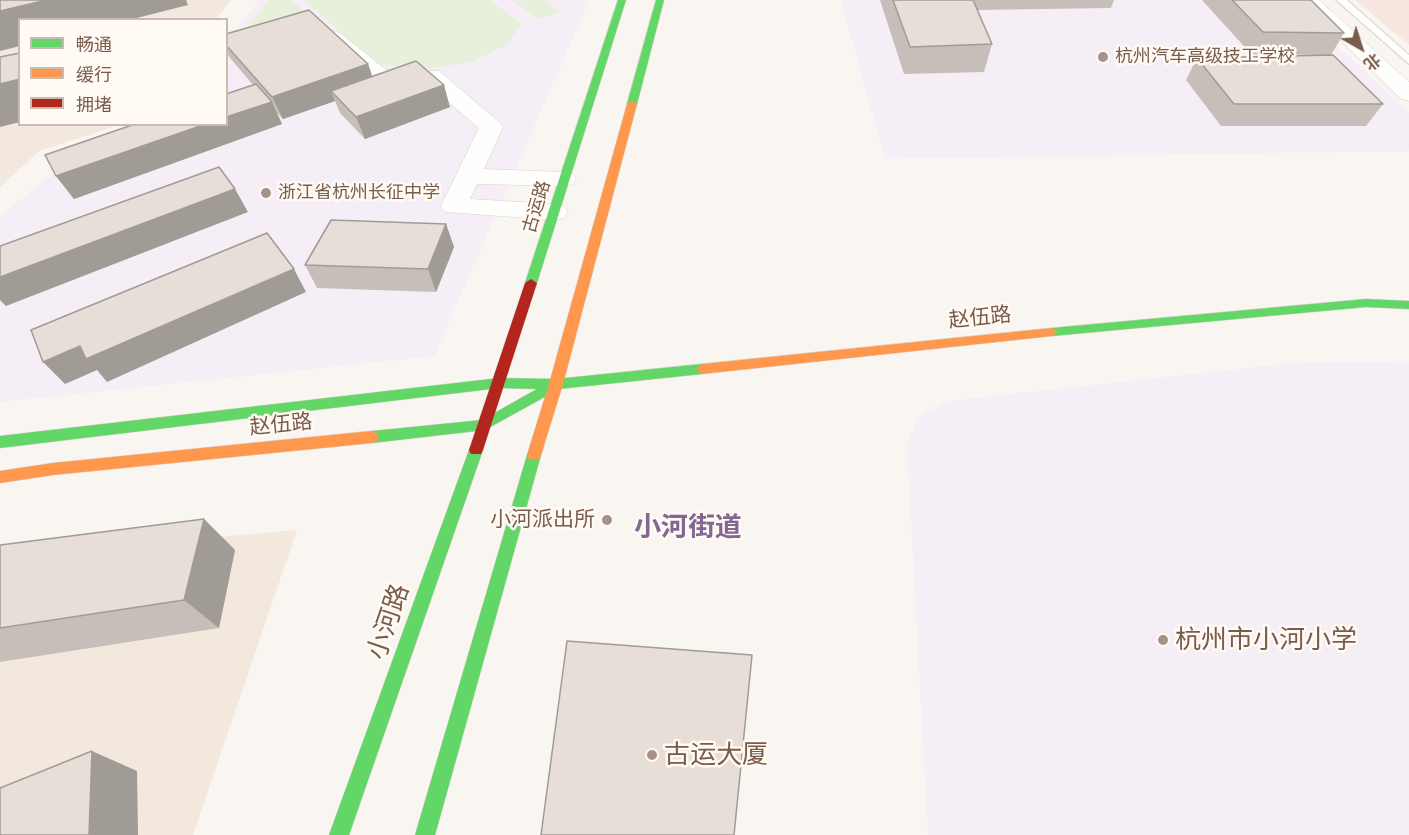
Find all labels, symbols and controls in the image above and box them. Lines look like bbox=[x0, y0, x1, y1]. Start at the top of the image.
legend bbox=[18, 18, 228, 126]
north arrow bbox=[1331, 18, 1391, 78]
text: 畅通 bbox=[76, 33, 112, 56]
place label: 杭州汽车高级技工学校 bbox=[1115, 46, 1295, 68]
text: 北 bbox=[1360, 49, 1385, 75]
marker: 杭州汽车高级技工学校 bbox=[1096, 50, 1110, 64]
text: 缓行 bbox=[76, 63, 112, 86]
text: 拥堵 bbox=[76, 93, 112, 116]
street label: 古运路 bbox=[519, 178, 555, 236]
place label: 浙江省杭州长征中学 bbox=[278, 182, 440, 204]
marker: 浙江省杭州长征中学 bbox=[259, 186, 273, 200]
street label: 赵伍路 bbox=[947, 302, 1013, 334]
street label: 赵伍路 bbox=[248, 409, 314, 441]
place label: 小河派出所 bbox=[490, 507, 595, 533]
district label: 小河街道 bbox=[634, 512, 742, 544]
marker: 小河派出所 bbox=[600, 513, 614, 527]
street label: 小河路 bbox=[362, 580, 416, 664]
place label: 杭州市小河小学 bbox=[1175, 624, 1357, 656]
marker: 杭州市小河小学 bbox=[1156, 633, 1170, 647]
place label: 古运大厦 bbox=[664, 739, 768, 771]
marker: 古运大厦 bbox=[645, 748, 659, 762]

